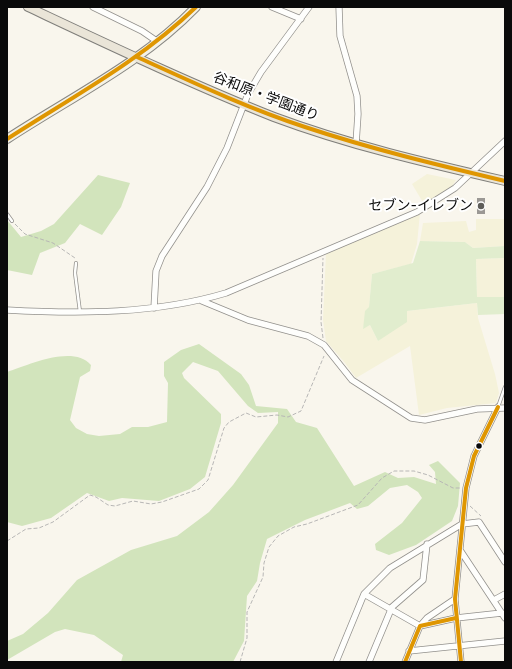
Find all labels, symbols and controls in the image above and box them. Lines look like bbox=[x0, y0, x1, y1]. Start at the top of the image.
street label: 谷和原・学園通り bbox=[211, 69, 321, 125]
place label: セブン-イレブン bbox=[369, 198, 473, 214]
marker: セブン-イレブン bbox=[476, 201, 486, 211]
unlabelled marker bbox=[474, 441, 484, 451]

